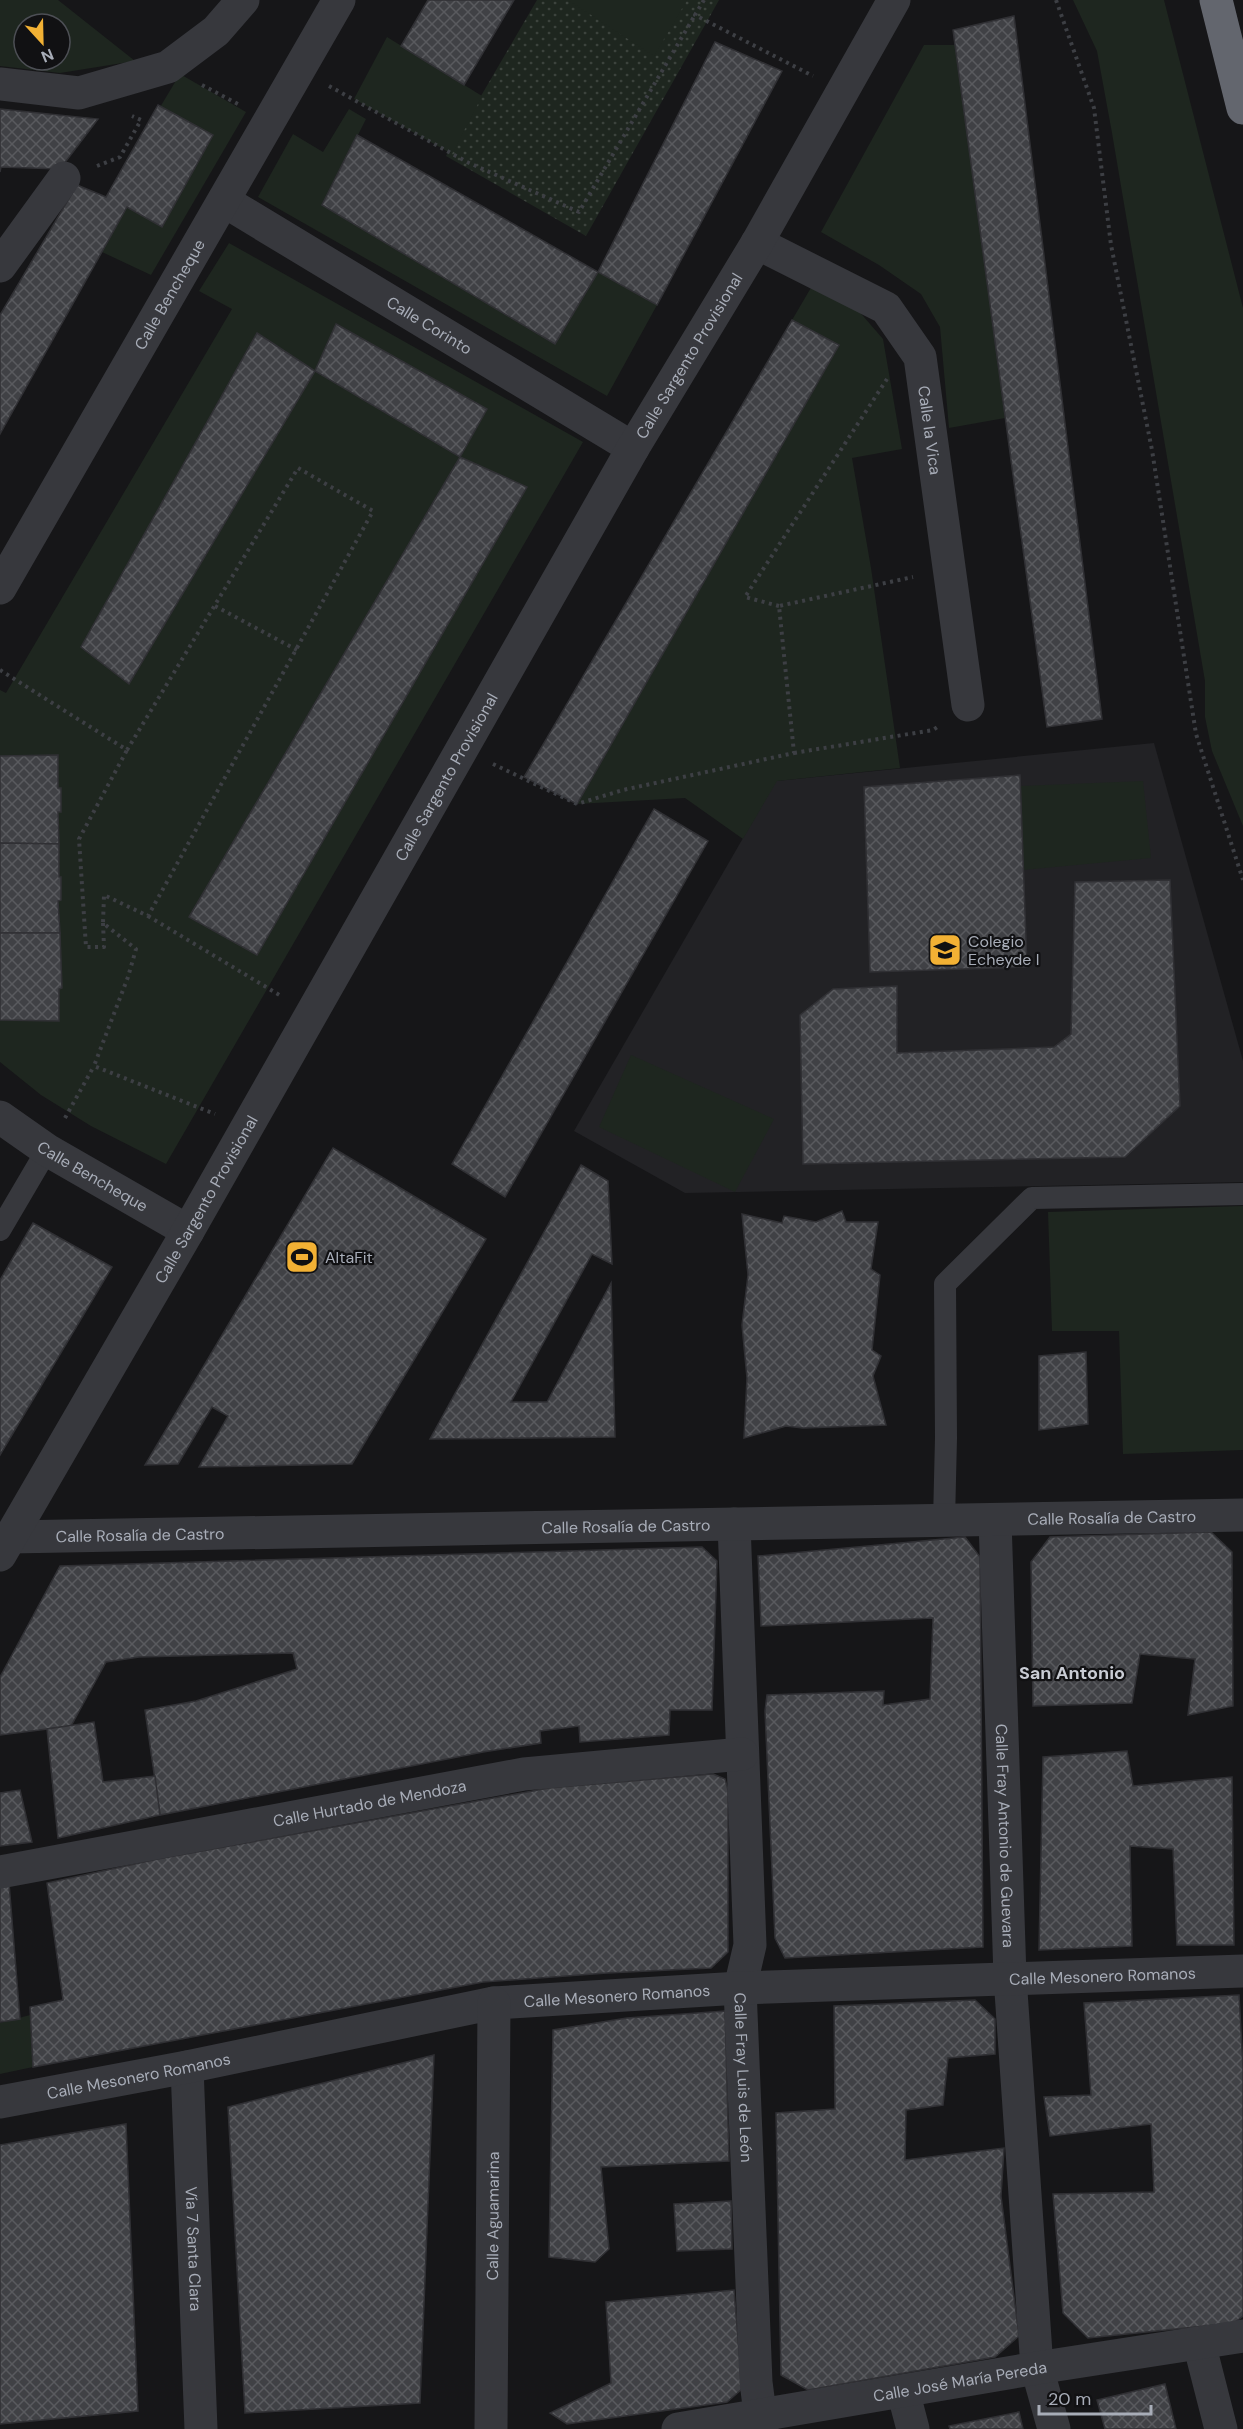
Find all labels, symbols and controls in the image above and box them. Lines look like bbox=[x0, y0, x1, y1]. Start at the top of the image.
north arrow bbox=[12, 12, 72, 72]
text: N bbox=[38, 44, 57, 67]
street label: Calle Bencheque bbox=[130, 235, 210, 354]
street label: Calle Sargento Provisional bbox=[631, 269, 747, 443]
street label: Calle Corinto bbox=[383, 292, 476, 359]
street label: Calle la Vica bbox=[913, 384, 946, 476]
street label: Calle Sargento Provisional bbox=[390, 689, 503, 865]
place label: Colegio Echeyde I bbox=[968, 931, 1039, 970]
school or university icon: Colegio Echeyde I bbox=[927, 932, 963, 968]
street label: Calle Sargento Provisional bbox=[150, 1112, 263, 1287]
street label: Calle Bencheque bbox=[33, 1136, 152, 1217]
sports icon: AltaFit bbox=[284, 1239, 320, 1275]
place label: AltaFit bbox=[325, 1247, 373, 1268]
street label: Calle Rosalía de Castro bbox=[1027, 1506, 1196, 1530]
street label: Calle Rosalía de Castro bbox=[541, 1515, 711, 1539]
street label: Calle Rosalía de Castro bbox=[55, 1523, 225, 1547]
district label: San Antonio bbox=[1019, 1661, 1125, 1685]
street label: Calle Fray Antonio de Guevara bbox=[991, 1724, 1019, 1948]
street label: Calle Hurtado de Mendoza bbox=[271, 1775, 468, 1832]
street label: Calle Mesonero Romanos bbox=[1009, 1963, 1196, 1990]
street label: Calle Mesonero Romanos bbox=[523, 1980, 711, 2012]
street label: Calle Fray Luis de León bbox=[729, 1992, 757, 2163]
street label: Calle Mesonero Romanos bbox=[45, 2048, 232, 2104]
street label: Calle Aguamarina bbox=[482, 2152, 504, 2280]
street label: Vía 7 Santa Clara bbox=[181, 2186, 206, 2312]
street label: Calle José María Pereda bbox=[872, 2357, 1048, 2407]
scale bar bbox=[1039, 2378, 1152, 2416]
text: 20 m bbox=[1048, 2387, 1091, 2411]

